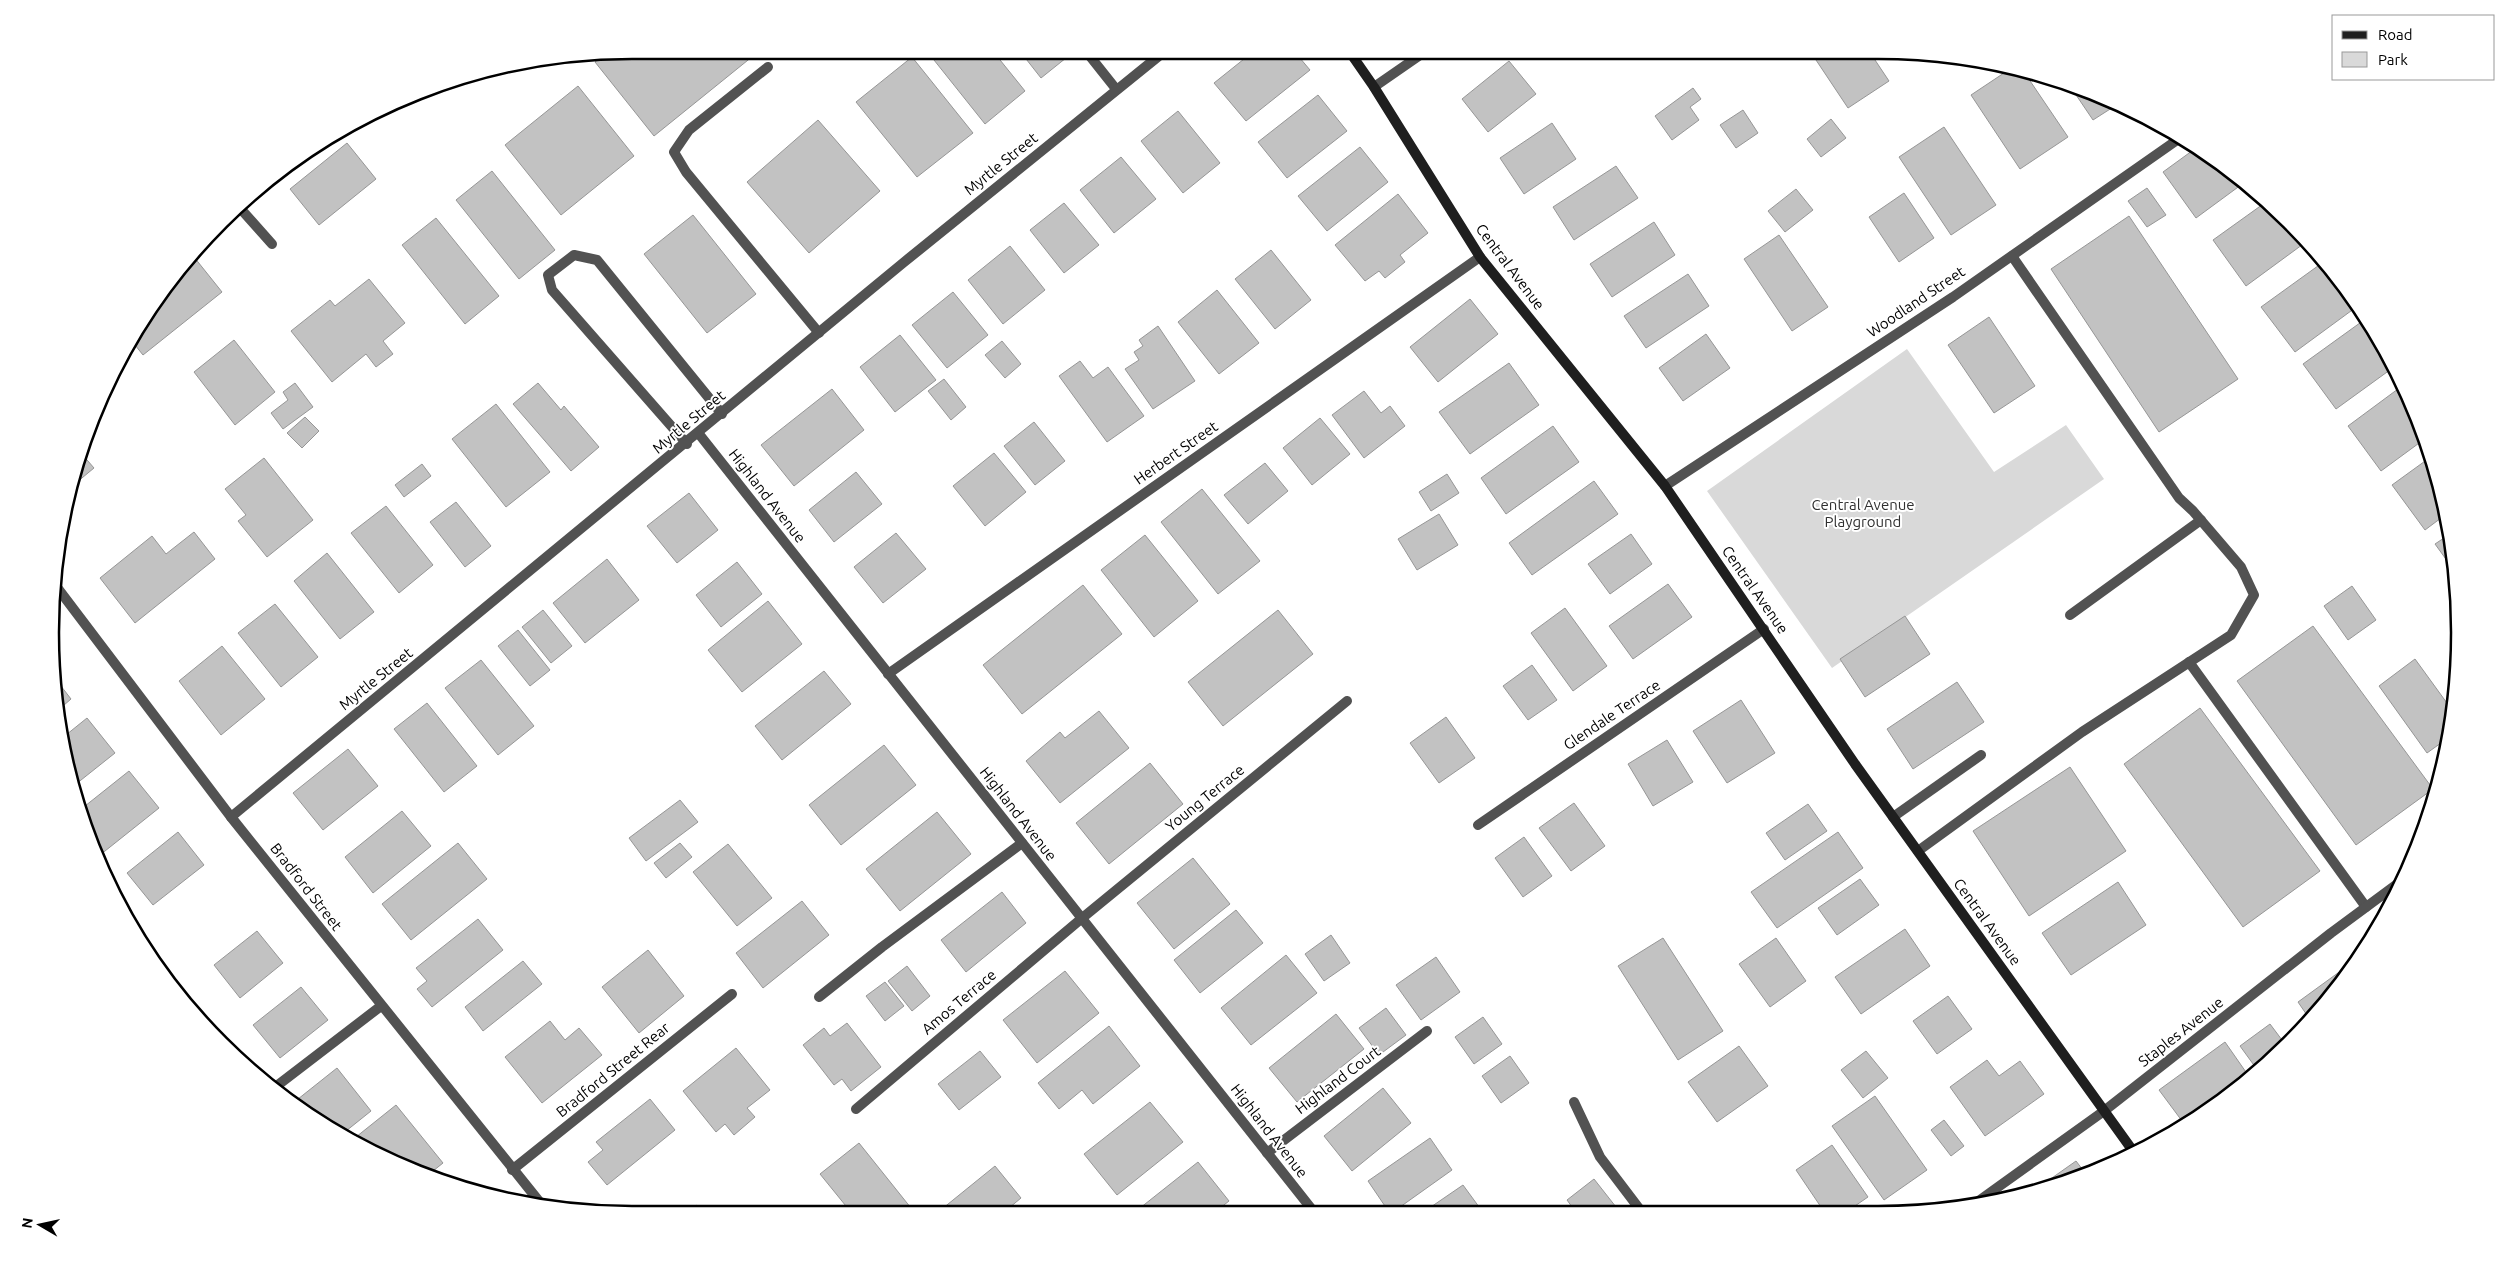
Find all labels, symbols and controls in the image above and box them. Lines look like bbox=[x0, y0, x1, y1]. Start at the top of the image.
legend bbox=[2332, 15, 2495, 80]
text: Road bbox=[2378, 26, 2413, 43]
text: Park bbox=[2378, 51, 2408, 68]
street label: Myrtle Street bbox=[961, 129, 1041, 198]
street label: Central Avenue bbox=[1473, 220, 1548, 313]
street label: Woodland Street bbox=[1864, 263, 1968, 341]
street label: Myrtle Street bbox=[649, 386, 728, 457]
street label: Herbert Street bbox=[1131, 417, 1221, 488]
street label: Highland Avenue bbox=[726, 445, 809, 546]
park label: Central Avenue Playground bbox=[1811, 496, 1915, 530]
street label: Central Avenue bbox=[1719, 543, 1792, 637]
street label: Myrtle Street bbox=[336, 644, 416, 713]
street label: Glendale Terrace bbox=[1560, 676, 1663, 753]
street label: Young Terrace bbox=[1162, 761, 1247, 834]
street label: Highland Avenue bbox=[977, 763, 1060, 864]
street label: Bradford Street bbox=[267, 840, 346, 934]
street label: Central Avenue bbox=[1950, 875, 2025, 968]
street label: Amos Terrace bbox=[918, 966, 999, 1038]
street label: Staples Avenue bbox=[2135, 993, 2226, 1070]
street label: Bradford Street Rear bbox=[553, 1019, 673, 1120]
street label: Highland Court bbox=[1292, 1042, 1384, 1117]
street label: Highland Avenue bbox=[1228, 1080, 1311, 1181]
north arrow bbox=[15, 1200, 65, 1250]
text: N bbox=[18, 1217, 36, 1229]

